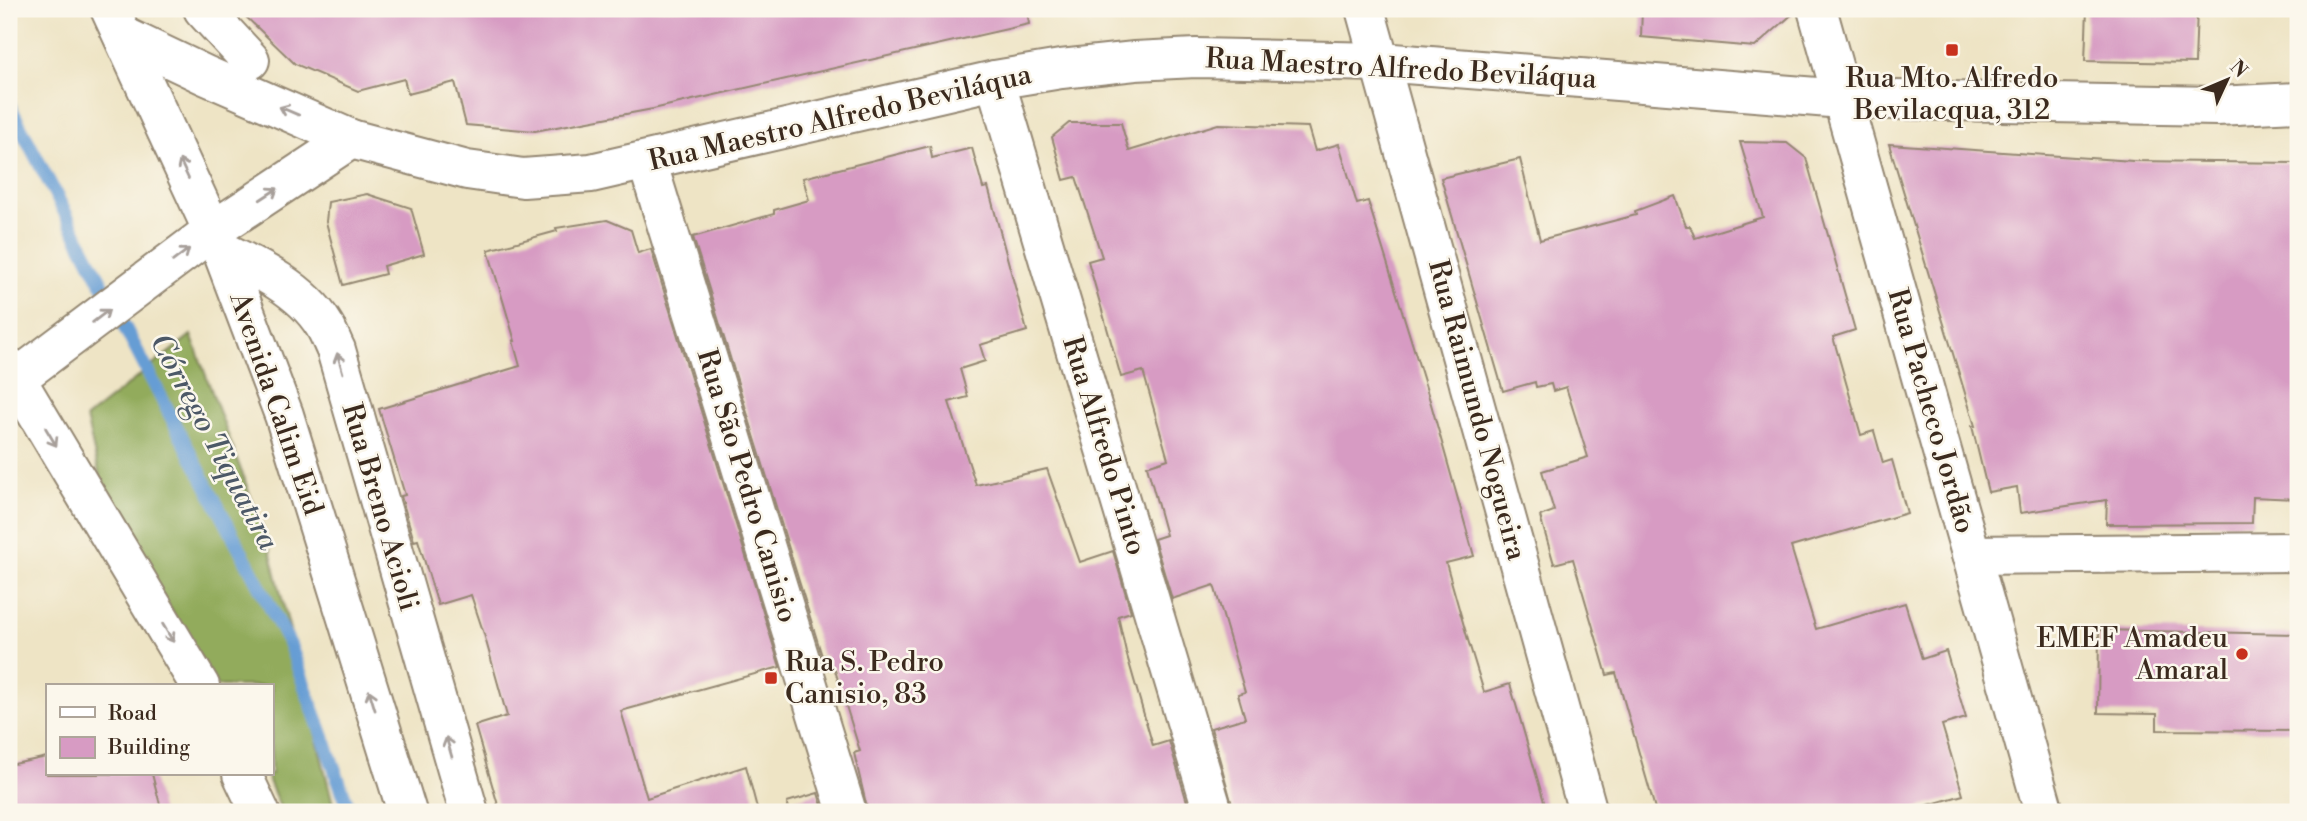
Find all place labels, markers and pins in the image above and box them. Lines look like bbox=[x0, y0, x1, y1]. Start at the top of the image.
marker: Rua Mto. Alfredo Bevilacqua, 312 bbox=[1944, 42, 1960, 58]
place label: Rua Mto. Alfredo Bevilacqua, 312 bbox=[1846, 61, 2058, 128]
place label: EMEF Amadeu Amaral bbox=[2036, 621, 2228, 688]
place label: Rua S. Pedro Canisio, 83 bbox=[785, 645, 944, 712]
marker: EMEF Amadeu Amaral bbox=[2234, 646, 2250, 662]
marker: Rua S. Pedro Canisio, 83 bbox=[763, 670, 779, 686]

